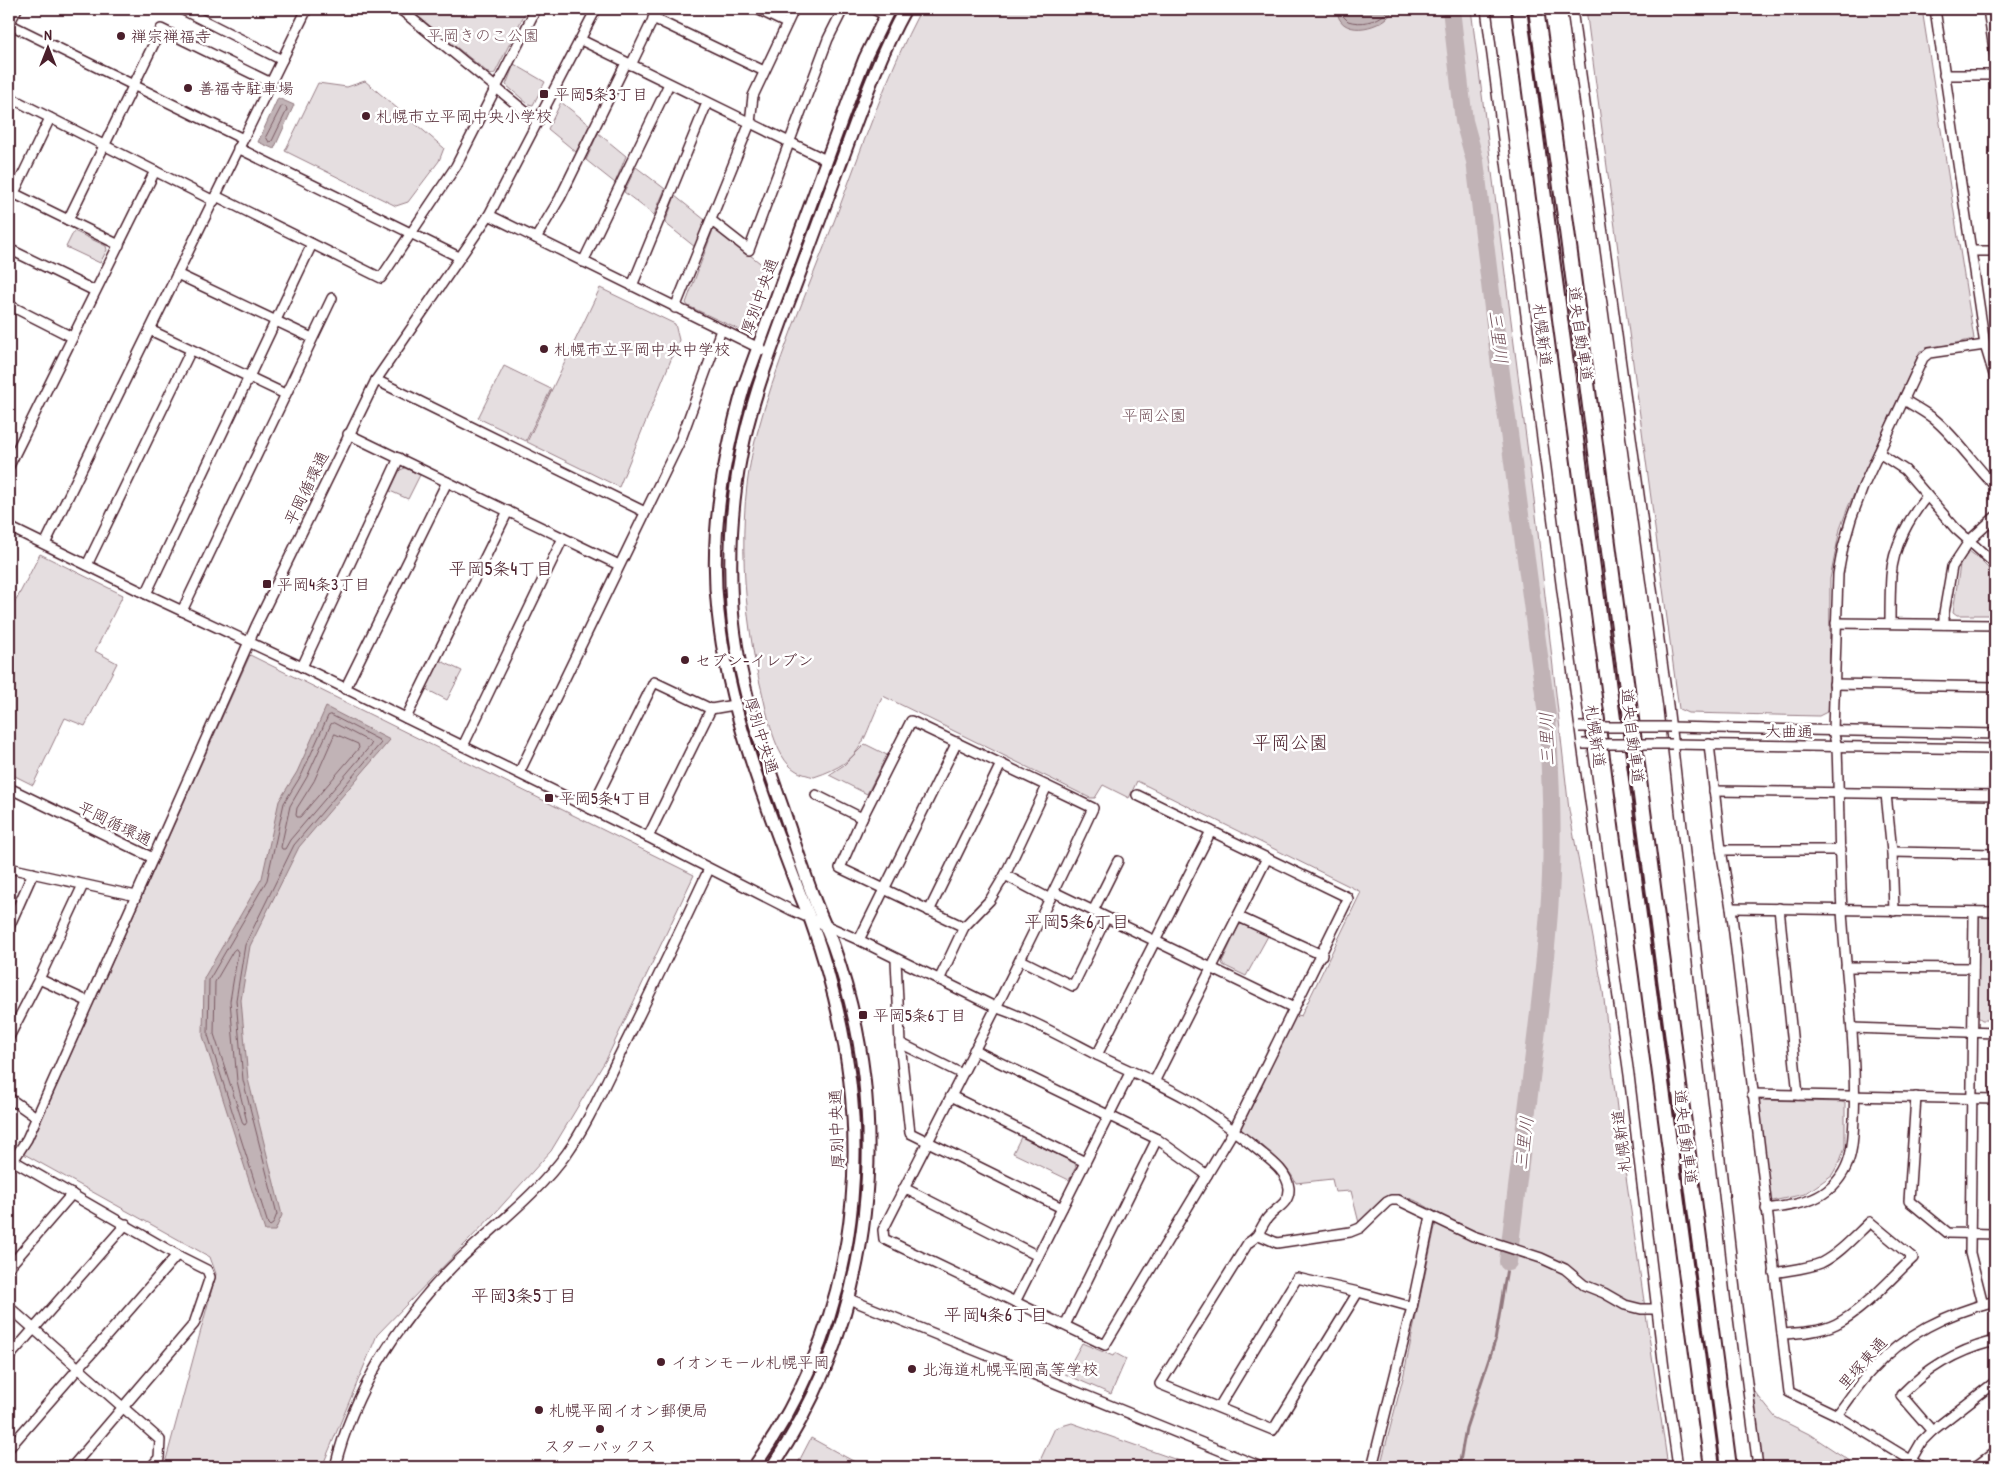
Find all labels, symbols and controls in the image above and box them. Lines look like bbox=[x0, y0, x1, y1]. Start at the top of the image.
north arrow bbox=[22, 22, 72, 72]
park label: 平岡きのこ公園 bbox=[427, 24, 539, 46]
text: N bbox=[44, 25, 52, 44]
place label: 禅宗禅福寺 bbox=[131, 25, 211, 47]
marker: 禅宗禅福寺 bbox=[115, 30, 127, 42]
place label: 善福寺駐車場 bbox=[198, 77, 294, 99]
marker: 善福寺駐車場 bbox=[182, 82, 194, 94]
place label: 平岡5条3丁目 bbox=[554, 83, 648, 105]
marker: 平岡5条3丁目 bbox=[538, 88, 550, 100]
place label: 札幌市立平岡中央小学校 bbox=[376, 105, 552, 127]
marker: 札幌市立平岡中央小学校 bbox=[360, 110, 372, 122]
street label: 厚別中央通 bbox=[735, 255, 783, 337]
street label: 道央自動車道 bbox=[1563, 285, 1599, 383]
street label: 札幌新道 bbox=[1528, 302, 1558, 368]
water label: 三里川 bbox=[1483, 309, 1514, 365]
place label: 札幌市立平岡中央中学校 bbox=[554, 338, 730, 360]
marker: 札幌市立平岡中央中学校 bbox=[538, 343, 550, 355]
park label: 平岡公園 bbox=[1122, 404, 1186, 426]
street label: 平岡循環通 bbox=[279, 447, 333, 529]
district label: 平岡5条4丁目 bbox=[449, 556, 553, 581]
place label: 平岡4条3丁目 bbox=[277, 573, 370, 595]
marker: 平岡4条3丁目 bbox=[261, 578, 273, 590]
place label: セブン-イレブン bbox=[695, 649, 813, 671]
marker: セブン-イレブン bbox=[679, 654, 691, 666]
street label: 道央自動車道 bbox=[1616, 687, 1650, 785]
street label: 厚別中央通 bbox=[740, 694, 784, 776]
street label: 札幌新道 bbox=[1581, 703, 1611, 769]
water label: 三里川 bbox=[1533, 712, 1560, 766]
street label: 大曲通 bbox=[1765, 720, 1813, 742]
district label: 平岡公園 bbox=[1252, 729, 1328, 755]
place label: 平岡5条4丁目 bbox=[559, 787, 652, 809]
marker: 平岡5条4丁目 bbox=[543, 792, 555, 804]
street label: 平岡循環通 bbox=[74, 796, 156, 850]
district label: 平岡5条6丁目 bbox=[1025, 909, 1129, 934]
place label: 平岡5条6丁目 bbox=[873, 1004, 966, 1026]
marker: 平岡5条6丁目 bbox=[857, 1009, 869, 1021]
street label: 道央自動車道 bbox=[1669, 1088, 1703, 1186]
street label: 厚別中央通 bbox=[824, 1089, 848, 1169]
street label: 札幌新道 bbox=[1606, 1108, 1636, 1174]
water label: 三里川 bbox=[1508, 1115, 1539, 1171]
district label: 平岡3条5丁目 bbox=[471, 1283, 577, 1308]
district label: 平岡4条6丁目 bbox=[944, 1302, 1048, 1327]
street label: 里塚東通 bbox=[1832, 1332, 1892, 1394]
place label: イオンモール札幌平岡 bbox=[671, 1351, 829, 1373]
marker: イオンモール札幌平岡 bbox=[655, 1356, 667, 1368]
place label: 北海道札幌平岡高等学校 bbox=[922, 1358, 1098, 1380]
marker: 北海道札幌平岡高等学校 bbox=[906, 1363, 918, 1375]
place label: 札幌平岡イオン郵便局 bbox=[549, 1399, 708, 1421]
marker: 札幌平岡イオン郵便局 bbox=[533, 1404, 545, 1416]
marker: スターバックス bbox=[594, 1423, 606, 1435]
place label: スターバックス bbox=[544, 1435, 656, 1457]

